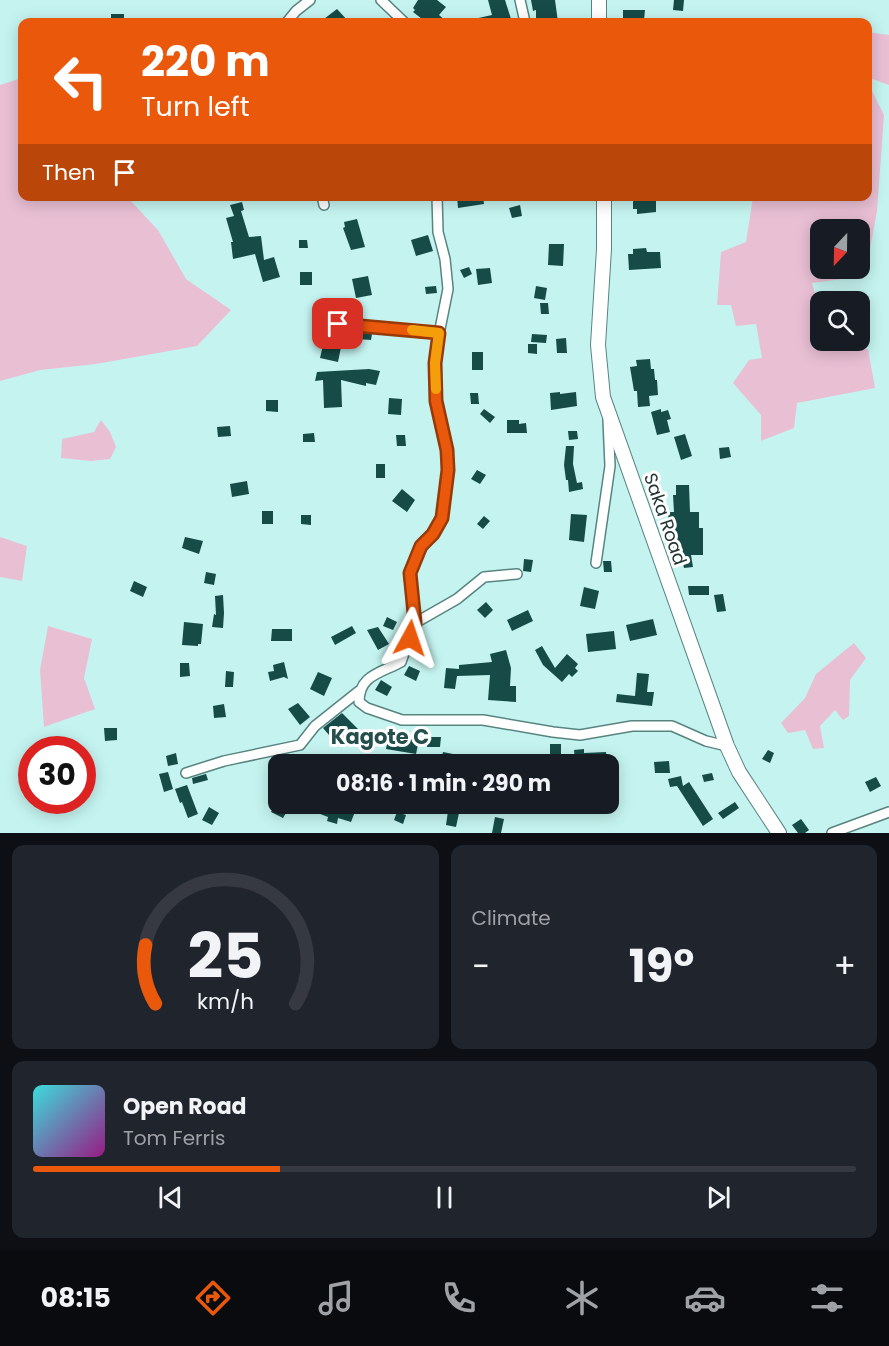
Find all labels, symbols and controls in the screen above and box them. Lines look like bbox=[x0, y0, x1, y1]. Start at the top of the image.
text: 220 m bbox=[141, 32, 270, 91]
icon: left bbox=[42, 42, 120, 120]
text: Turn left bbox=[141, 88, 250, 125]
icon: arrive bbox=[108, 156, 141, 189]
text: Then bbox=[42, 157, 96, 188]
north arrow bbox=[810, 219, 870, 279]
map controls bbox=[810, 219, 870, 351]
button: search bbox=[810, 291, 870, 351]
pin bbox=[312, 298, 363, 349]
icon: arrive bbox=[321, 307, 354, 340]
street label: Saka Road bbox=[638, 469, 693, 568]
position arrow bbox=[378, 606, 442, 670]
district label: Kagote C bbox=[331, 722, 429, 751]
speed limit sign: 30 bbox=[18, 736, 96, 814]
text: 08:16 · 1 min · 290 m bbox=[336, 768, 551, 799]
text: Climate bbox=[472, 904, 551, 932]
text: 25 bbox=[187, 912, 263, 1000]
text: 19° bbox=[629, 935, 694, 998]
text: − bbox=[472, 943, 490, 990]
text: + bbox=[833, 943, 856, 990]
text: km/h bbox=[197, 986, 254, 1017]
text: Open Road bbox=[123, 1091, 247, 1122]
text: Tom Ferris bbox=[123, 1124, 225, 1152]
icon: previous bbox=[154, 1181, 187, 1214]
icon: pause bbox=[428, 1181, 461, 1214]
icon: next bbox=[702, 1181, 735, 1214]
icon: directions bbox=[192, 1277, 234, 1319]
icon: music bbox=[315, 1277, 357, 1319]
icon: phone bbox=[438, 1277, 480, 1319]
icon: climate bbox=[561, 1277, 603, 1319]
icon: car bbox=[684, 1277, 726, 1319]
icon: filters bbox=[806, 1277, 848, 1319]
text: 08:15 bbox=[40, 1279, 111, 1316]

